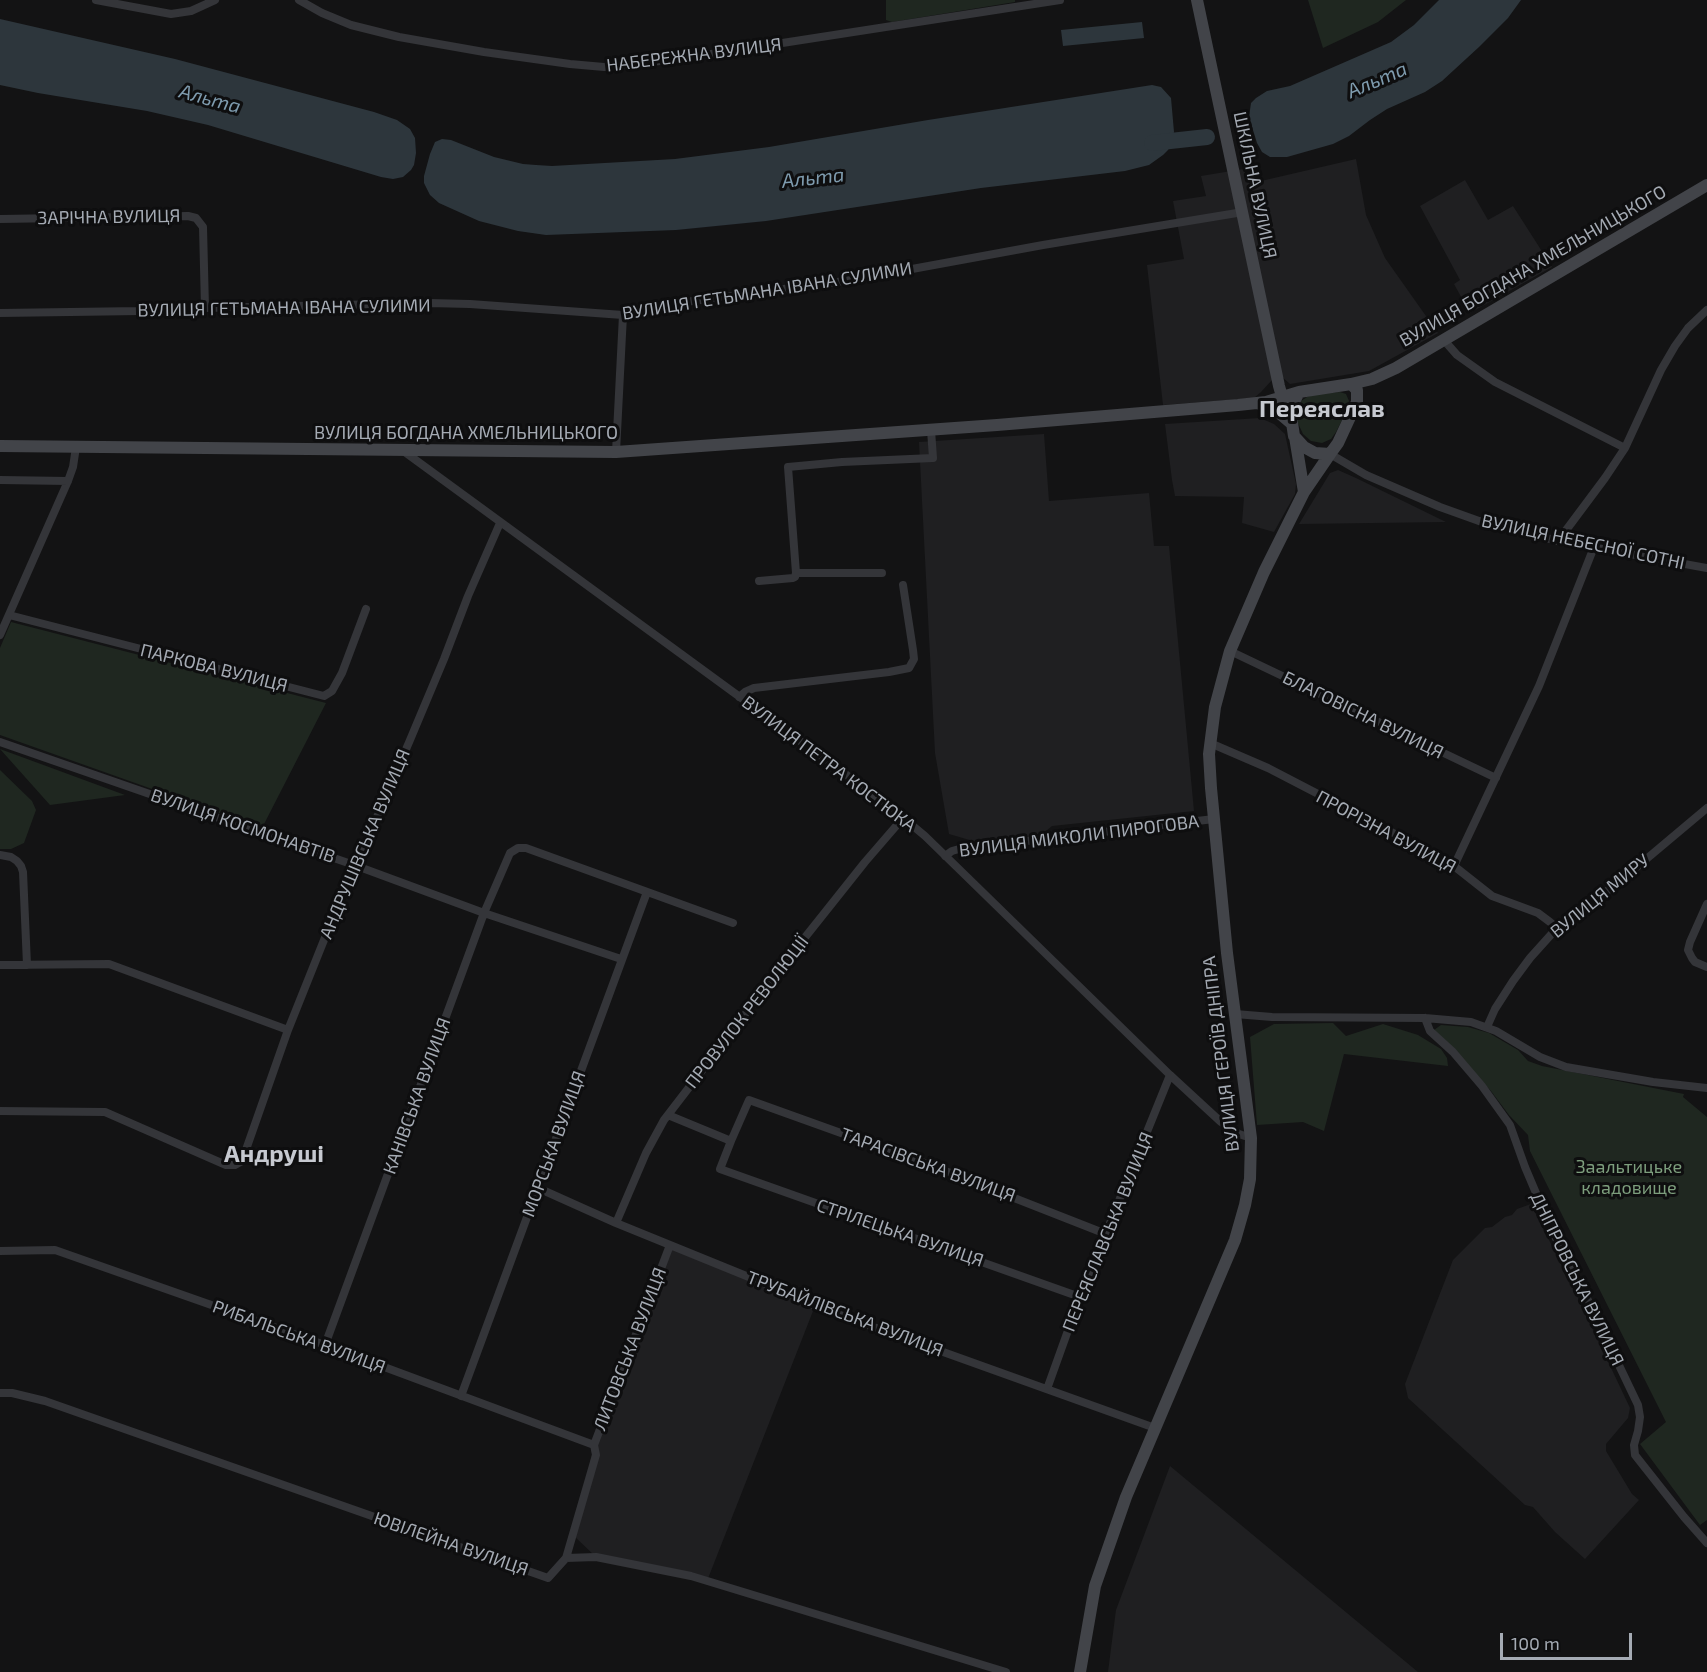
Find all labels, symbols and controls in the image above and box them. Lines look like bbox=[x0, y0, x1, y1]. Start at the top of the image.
street label: НАБЕРЕЖНА ВУЛИЦЯ bbox=[605, 34, 783, 76]
water label: Альта bbox=[1343, 57, 1411, 103]
water label: Альта bbox=[177, 79, 243, 119]
street label: ШКІЛЬНА ВУЛИЦЯ bbox=[1229, 109, 1281, 261]
water label: Альта bbox=[780, 163, 846, 193]
street label: ВУЛИЦЯ БОГДАНА ХМЕЛЬНИЦЬКОГО bbox=[1396, 181, 1670, 351]
street label: ЗАРІЧНА ВУЛИЦЯ bbox=[37, 205, 181, 229]
street label: ВУЛИЦЯ ГЕТЬМАНА ІВАНА СУЛИМИ bbox=[621, 257, 913, 325]
street label: ВУЛИЦЯ ГЕТЬМАНА ІВАНА СУЛИМИ bbox=[137, 295, 431, 321]
district label: Переяслав bbox=[1259, 395, 1385, 423]
street label: ВУЛИЦЯ БОГДАНА ХМЕЛЬНИЦЬКОГО bbox=[314, 422, 618, 444]
street label: ВУЛИЦЯ НЕБЕСНОЇ СОТНІ bbox=[1479, 510, 1687, 574]
street label: ПАРКОВА ВУЛИЦЯ bbox=[138, 639, 290, 697]
street label: БЛАГОВІСНА ВУЛИЦЯ bbox=[1279, 667, 1447, 763]
street label: ВУЛИЦЯ ПЕТРА КОСТЮКА bbox=[738, 691, 920, 837]
street label: АНДРУШІВСЬКА ВУЛИЦЯ bbox=[315, 746, 415, 942]
street label: ВУЛИЦЯ КОСМОНАВТІВ bbox=[148, 784, 338, 868]
street label: ПРОРІЗНА ВУЛИЦЯ bbox=[1312, 786, 1460, 878]
street label: ВУЛИЦЯ МИКОЛИ ПИРОГОВА bbox=[958, 811, 1200, 861]
street label: ВУЛИЦЯ МИРУ bbox=[1546, 849, 1654, 943]
street label: ПРОВУЛОК РЕВОЛЮЦІЇ bbox=[681, 931, 813, 1093]
street label: ВУЛИЦЯ ГЕРОЇВ ДНІПРА bbox=[1198, 955, 1244, 1153]
street label: КАНІВСЬКА ВУЛИЦЯ bbox=[379, 1015, 455, 1177]
street label: МОРСЬКА ВУЛИЦЯ bbox=[518, 1068, 590, 1220]
street label: ТАРАСІВСЬКА ВУЛИЦЯ bbox=[838, 1123, 1018, 1207]
street label: ПЕРЕЯСЛАВСЬКА ВУЛИЦЯ bbox=[1058, 1129, 1158, 1335]
district label: Андруші bbox=[224, 1140, 324, 1168]
park label: Заальтицьке кладовище bbox=[1576, 1156, 1682, 1198]
street label: ДНІПРОВСЬКА ВУЛИЦЯ bbox=[1526, 1189, 1628, 1369]
street label: СТРІЛЕЦЬКА ВУЛИЦЯ bbox=[814, 1194, 986, 1272]
street label: ЛИТОВСЬКА ВУЛИЦЯ bbox=[589, 1265, 671, 1433]
street label: ТРУБАЙЛІВСЬКА ВУЛИЦЯ bbox=[744, 1267, 946, 1361]
street label: РИБАЛЬСЬКА ВУЛИЦЯ bbox=[210, 1296, 388, 1378]
street label: ЮВІЛЕЙНА ВУЛИЦЯ bbox=[371, 1507, 531, 1581]
scale bar bbox=[1503, 1621, 1635, 1659]
text: 100 m bbox=[1511, 1632, 1560, 1654]

